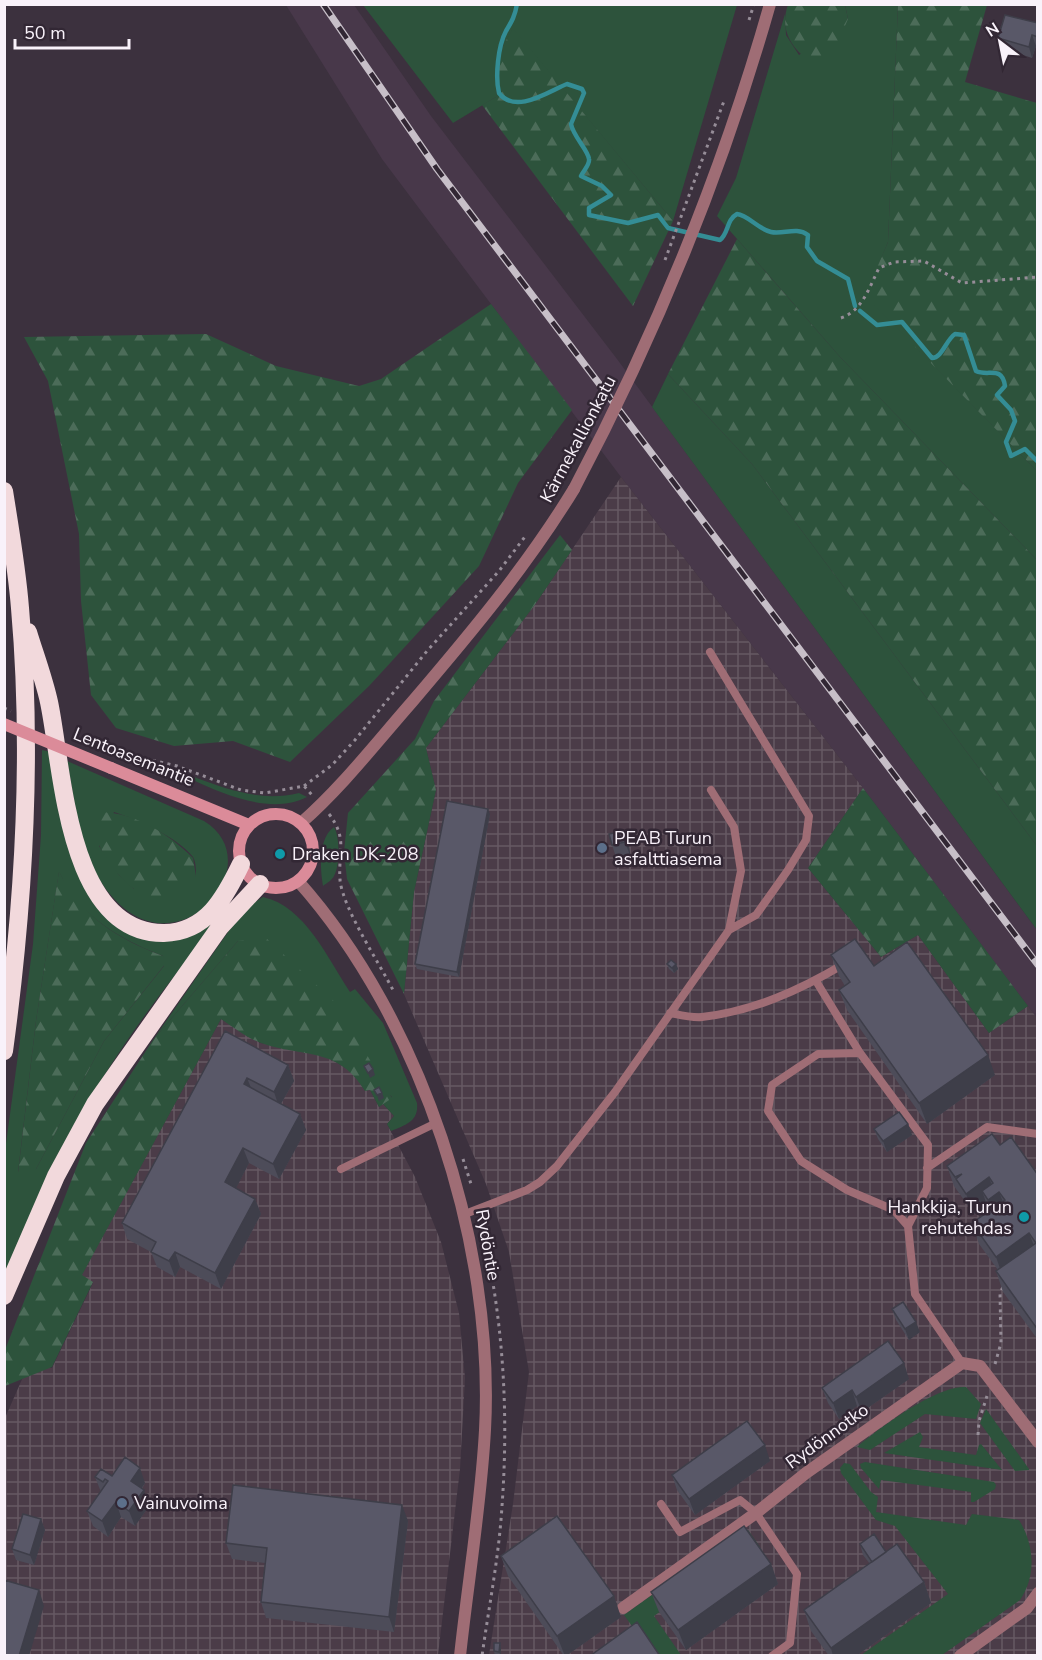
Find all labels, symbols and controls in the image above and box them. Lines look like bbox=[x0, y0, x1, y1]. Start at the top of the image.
scale bar bbox=[15, 12, 129, 50]
north arrow bbox=[970, 12, 1030, 72]
text: N bbox=[982, 18, 1003, 43]
text: 50 m bbox=[24, 21, 66, 45]
street label: Kärmekallionkatu bbox=[534, 371, 622, 507]
street label: Lentoasemantie bbox=[70, 722, 198, 792]
place label: PEAB Turun asfalttiasema bbox=[614, 826, 722, 871]
marker: PEAB Turun asfalttiasema bbox=[595, 841, 609, 855]
place label: Draken DK-208 bbox=[292, 842, 419, 866]
marker: Draken DK-208 bbox=[273, 847, 287, 861]
place label: Hankkija, Turun rehutehdas bbox=[887, 1195, 1012, 1240]
street label: Rydöntie bbox=[470, 1207, 506, 1283]
marker: Hankkija, Turun rehutehdas bbox=[1017, 1210, 1031, 1224]
street label: Rydönnotko bbox=[781, 1398, 873, 1474]
place label: Vainuvoima bbox=[133, 1491, 228, 1515]
marker: Vainuvoima bbox=[115, 1496, 129, 1510]

